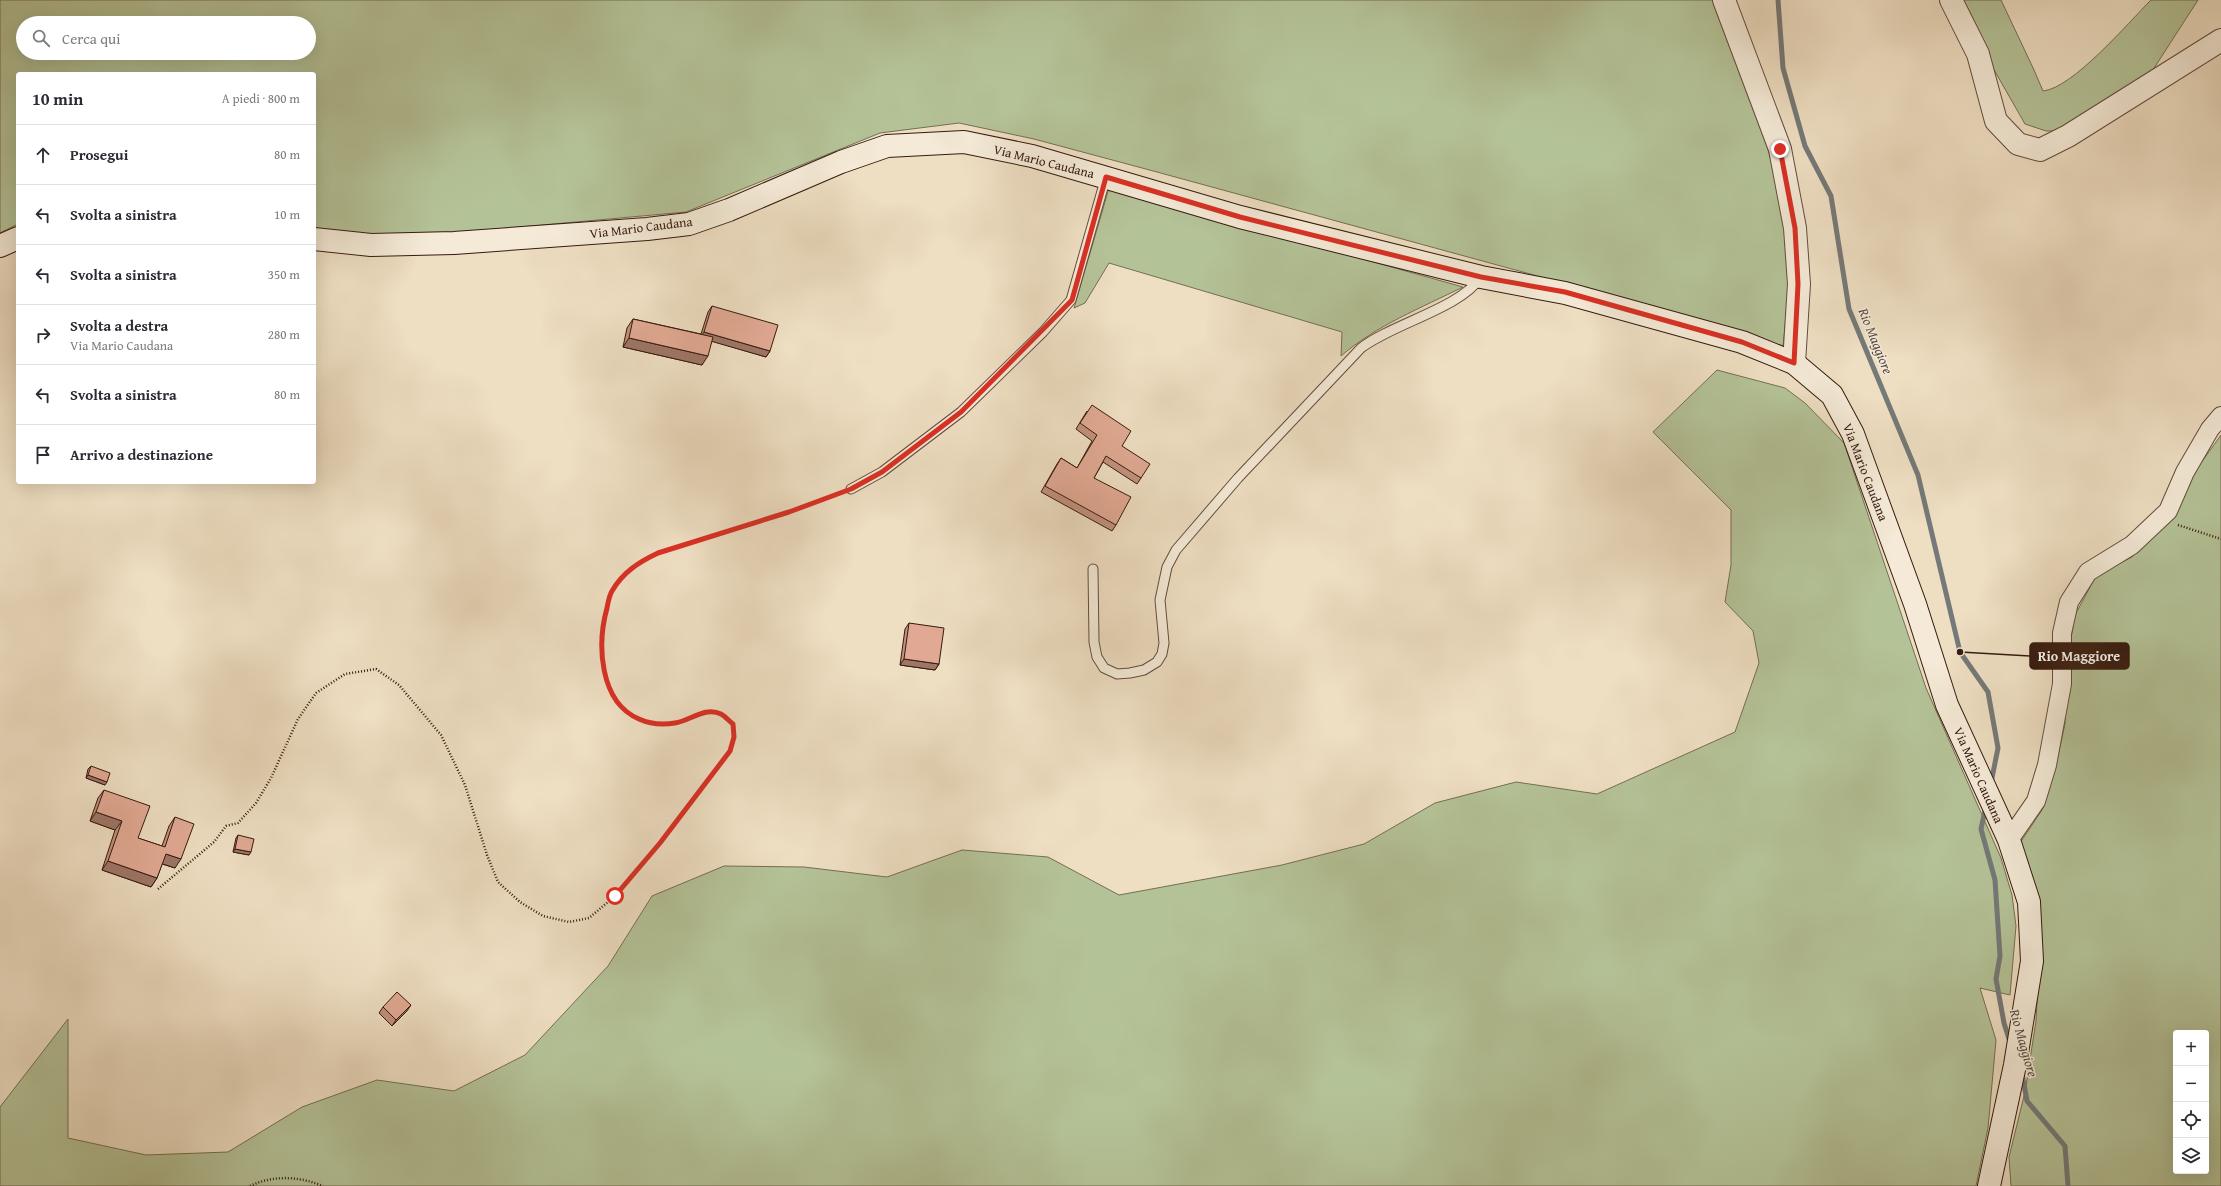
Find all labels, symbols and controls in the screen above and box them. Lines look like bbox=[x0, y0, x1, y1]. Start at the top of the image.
search box bbox=[16, 16, 316, 60]
icon: search bbox=[30, 27, 52, 49]
text: Cerca qui bbox=[62, 28, 120, 49]
text: 10 min bbox=[32, 86, 83, 111]
text: A piedi · 800 m bbox=[222, 89, 300, 108]
street label: Via Mario Caudana bbox=[991, 140, 1097, 183]
route end bbox=[1771, 140, 1789, 158]
icon: ahead bbox=[32, 144, 54, 166]
text: Prosegui bbox=[70, 144, 128, 165]
text: 80 m bbox=[274, 145, 300, 164]
icon: left bbox=[32, 204, 54, 226]
text: Svolta a sinistra bbox=[70, 204, 177, 225]
text: 10 m bbox=[274, 205, 300, 224]
street label: Via Mario Caudana bbox=[589, 212, 694, 243]
icon: left bbox=[32, 264, 54, 286]
text: Svolta a sinistra bbox=[70, 264, 177, 285]
text: 350 m bbox=[268, 265, 300, 284]
water label: Rio Maggiore bbox=[1853, 304, 1898, 377]
text: Svolta a destra bbox=[70, 315, 168, 336]
icon: right bbox=[32, 324, 54, 346]
text: 280 m bbox=[268, 325, 300, 344]
text: Via Mario Caudana bbox=[70, 336, 173, 355]
icon: left bbox=[32, 384, 54, 406]
text: Svolta a sinistra bbox=[70, 384, 177, 405]
text: 80 m bbox=[274, 385, 300, 404]
street label: Via Mario Caudana bbox=[1838, 421, 1893, 525]
icon: arrive bbox=[32, 444, 54, 466]
text: Arrivo a destinazione bbox=[70, 444, 213, 465]
callout: Rio Maggiore bbox=[2030, 643, 2129, 669]
text: Rio Maggiore bbox=[2038, 646, 2120, 666]
street label: Via Mario Caudana bbox=[1949, 724, 2009, 827]
route start bbox=[606, 887, 624, 905]
water label: Rio Maggiore bbox=[2005, 1006, 2043, 1080]
map controls bbox=[2173, 1030, 2209, 1174]
button: + bbox=[2173, 1030, 2209, 1066]
button: − bbox=[2173, 1066, 2209, 1102]
button: locate bbox=[2173, 1102, 2209, 1138]
button: layers bbox=[2173, 1138, 2209, 1174]

